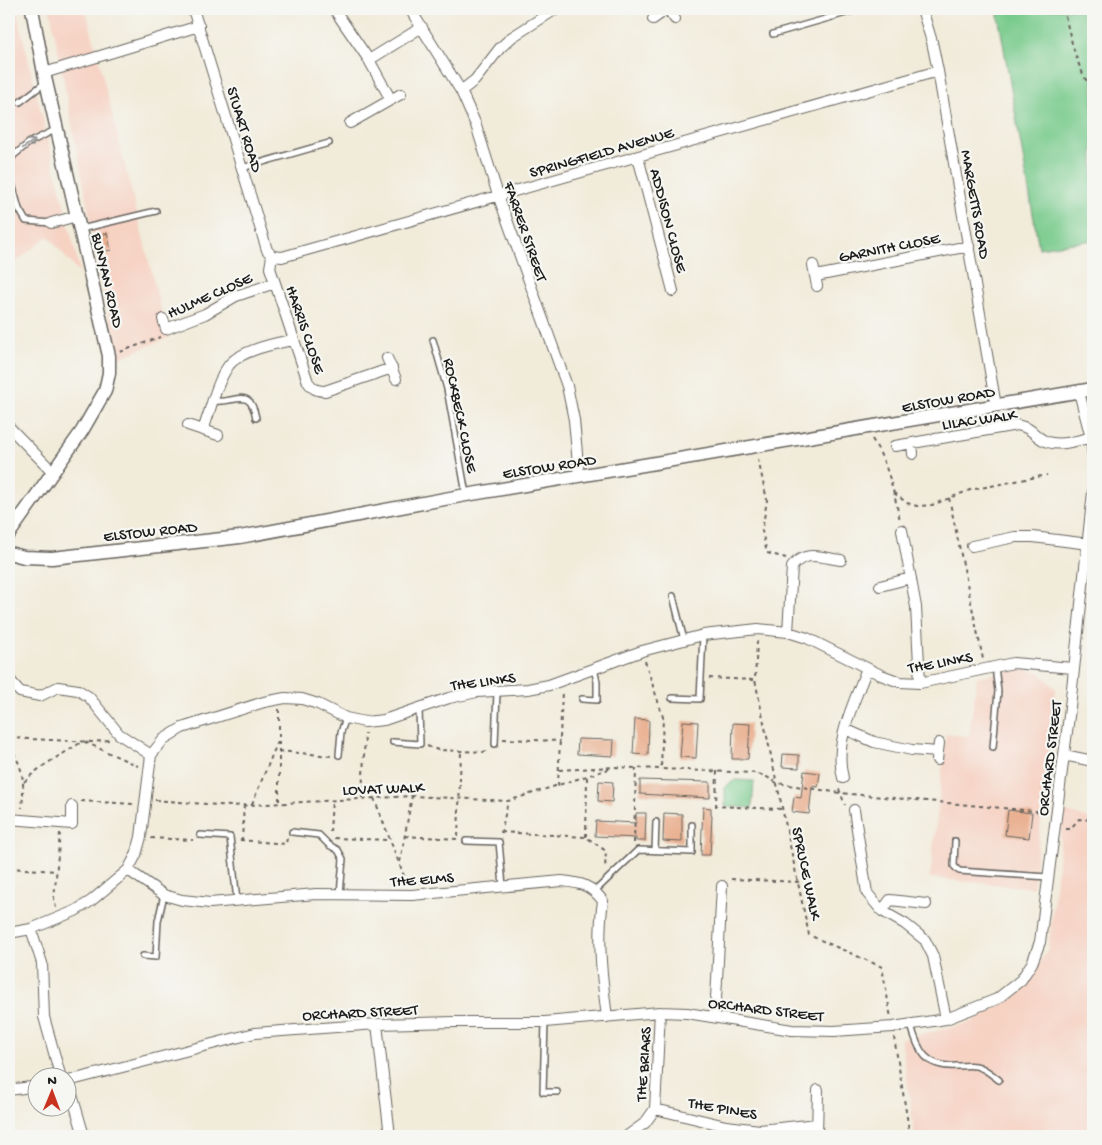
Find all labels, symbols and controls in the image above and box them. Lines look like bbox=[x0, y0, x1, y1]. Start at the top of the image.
street label: STUART ROAD bbox=[221, 85, 265, 176]
street label: SPRINGFIELD AVENUE bbox=[528, 124, 677, 184]
one-way arrow bbox=[22, 139, 36, 149]
street label: MARGETTS ROAD bbox=[955, 149, 993, 261]
street label: ADDISON CLOSE bbox=[644, 167, 690, 276]
street label: FARRER STREET bbox=[497, 179, 550, 285]
street label: BUNYAN ROAD bbox=[85, 230, 126, 331]
street label: GARNITH CLOSE bbox=[837, 230, 943, 269]
street label: HULME CLOSE bbox=[165, 270, 257, 324]
street label: HARRIS CLOSE bbox=[280, 284, 328, 378]
street label: ROCKBECK CLOSE bbox=[437, 357, 480, 476]
street label: ELSTOW ROAD bbox=[901, 384, 997, 419]
street label: LILAC WALK bbox=[941, 407, 1020, 436]
street label: ELSTOW ROAD bbox=[501, 452, 598, 485]
street label: ELSTOW ROAD bbox=[102, 519, 199, 548]
street label: THE LINKS bbox=[906, 649, 975, 680]
street label: THE LINKS bbox=[449, 670, 518, 697]
street label: ORCHARD STREET bbox=[1035, 699, 1068, 817]
street label: LOVAT WALK bbox=[342, 780, 426, 801]
street label: SPRUCE WALK bbox=[786, 826, 824, 924]
street label: THE ELMS bbox=[389, 870, 455, 893]
street label: ORCHARD STREET bbox=[707, 995, 825, 1028]
street label: ORCHARD STREET bbox=[302, 1002, 419, 1027]
street label: THE BRIARS bbox=[633, 1026, 658, 1103]
north arrow bbox=[28, 1068, 78, 1118]
text: N bbox=[47, 1073, 57, 1090]
street label: THE PINES bbox=[686, 1095, 759, 1126]

